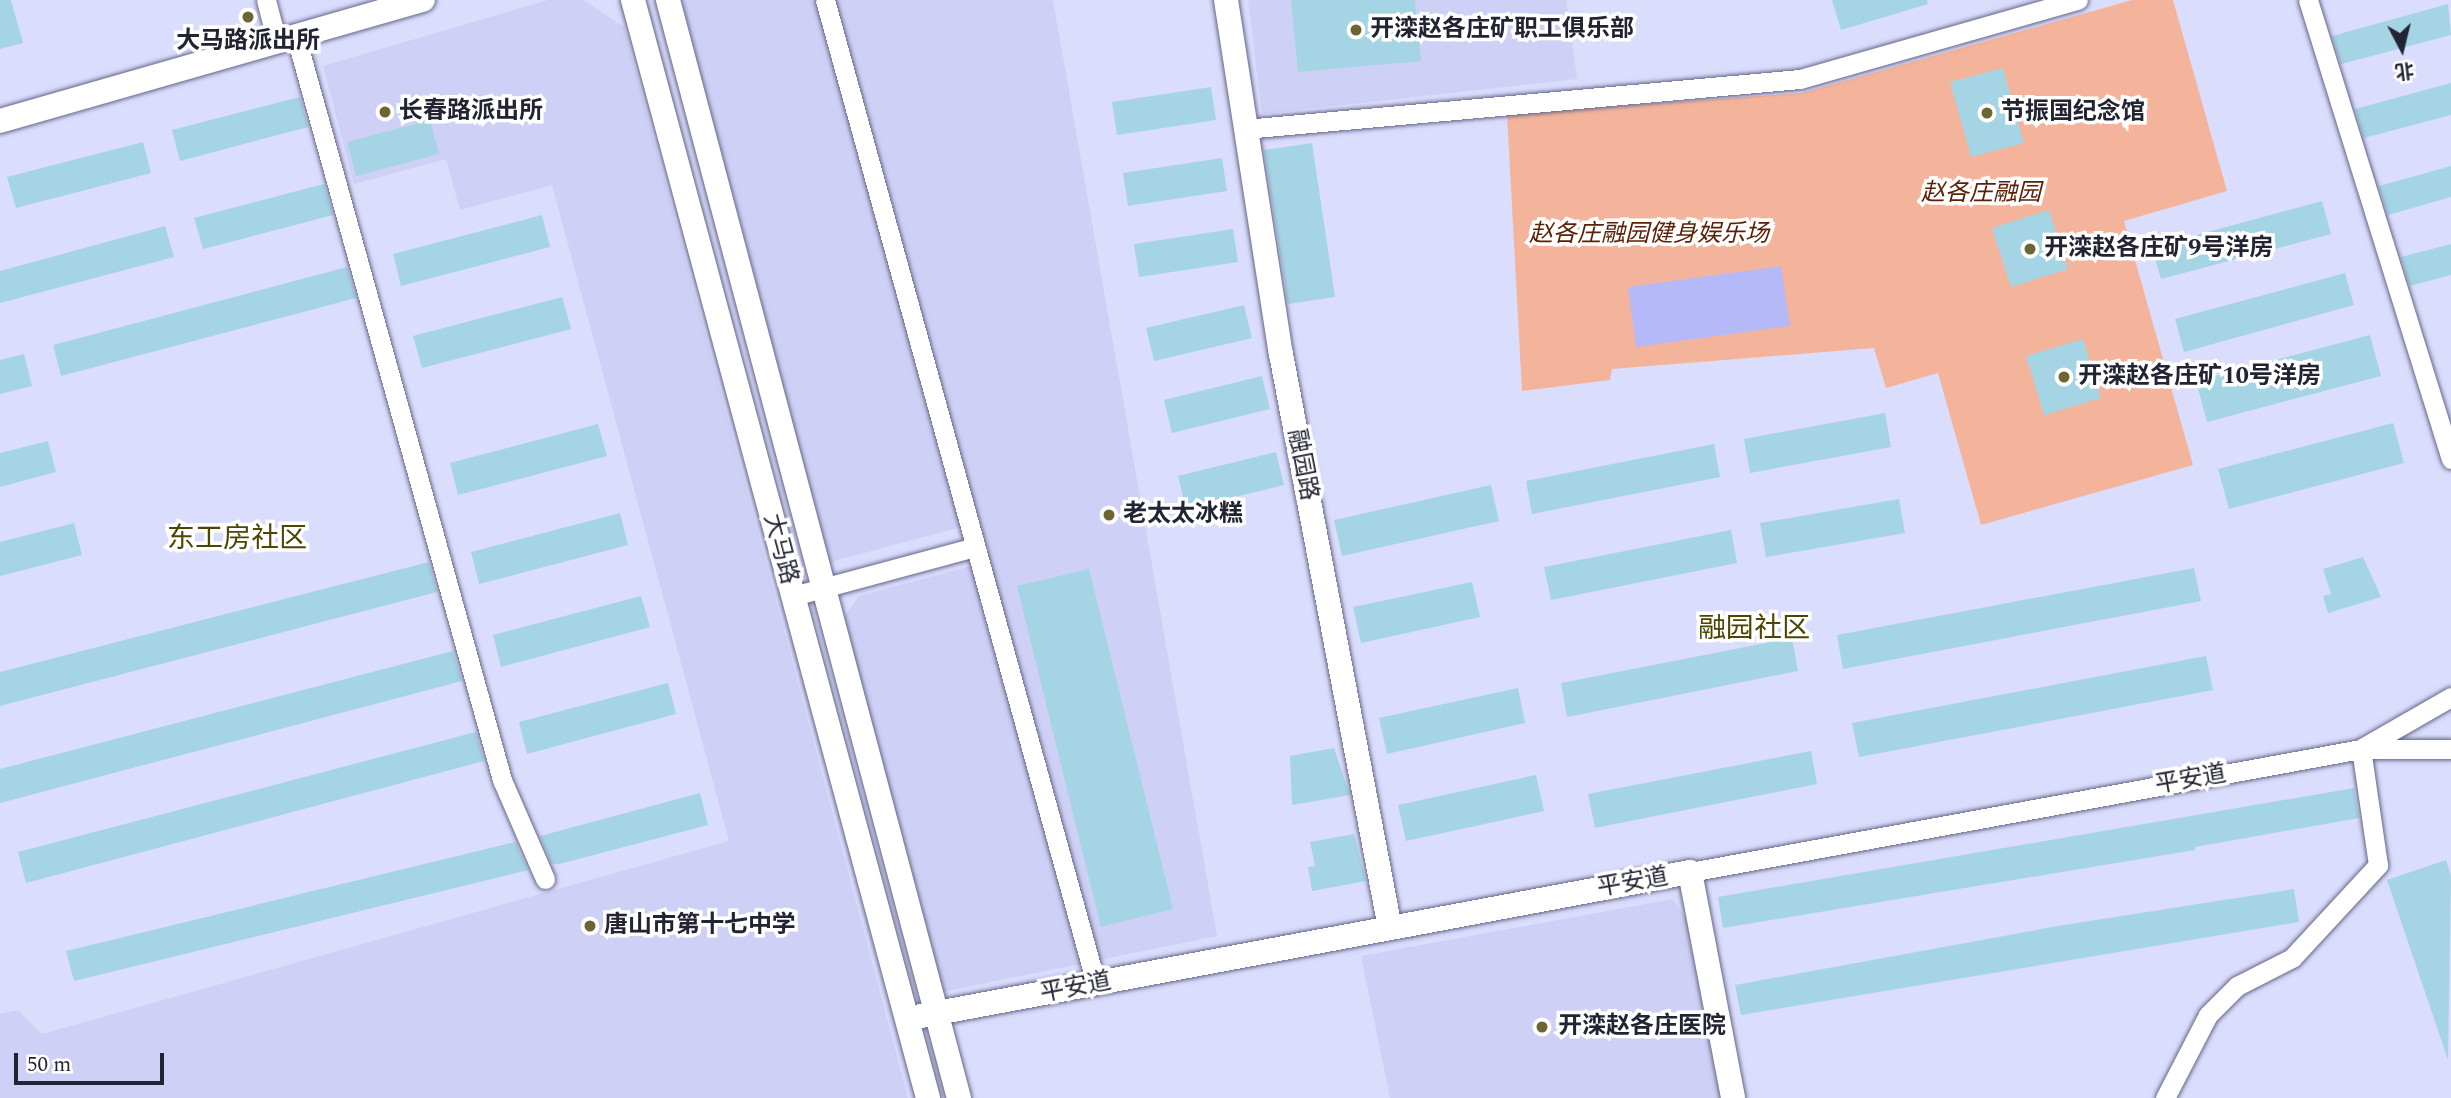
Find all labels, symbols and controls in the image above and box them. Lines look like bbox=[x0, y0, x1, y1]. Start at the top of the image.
marker: 大马路派出所 bbox=[240, 9, 256, 25]
north arrow bbox=[2367, 14, 2437, 84]
place label: 开滦赵各庄矿职工俱乐部 bbox=[1370, 16, 1634, 44]
marker: 开滦赵各庄矿职工俱乐部 bbox=[1348, 22, 1364, 38]
place label: 大马路派出所 bbox=[176, 28, 320, 56]
text: 北 bbox=[2393, 55, 2416, 86]
place label: 长春路派出所 bbox=[399, 98, 543, 126]
place label: 节振国纪念馆 bbox=[2001, 99, 2145, 127]
marker: 长春路派出所 bbox=[377, 104, 393, 120]
marker: 节振国纪念馆 bbox=[1979, 105, 1995, 121]
park label: 赵各庄融园 bbox=[1921, 180, 2041, 208]
park label: 赵各庄融园健身娱乐场 bbox=[1529, 221, 1769, 249]
place label: 开滦赵各庄矿9号洋房 bbox=[2044, 235, 2273, 263]
marker: 开滦赵各庄矿9号洋房 bbox=[2022, 241, 2038, 257]
place label: 开滦赵各庄矿10号洋房 bbox=[2078, 363, 2321, 391]
marker: 开滦赵各庄矿10号洋房 bbox=[2056, 369, 2072, 385]
street label: 融园路 bbox=[1281, 427, 1323, 503]
place label: 老太太冰糕 bbox=[1123, 501, 1243, 529]
marker: 老太太冰糕 bbox=[1101, 507, 1117, 523]
street label: 大马路 bbox=[757, 510, 803, 588]
district label: 东工房社区 bbox=[167, 522, 307, 556]
district label: 融园社区 bbox=[1698, 612, 1810, 646]
street label: 平安道 bbox=[2153, 760, 2229, 800]
street label: 平安道 bbox=[1595, 863, 1671, 903]
place label: 唐山市第十七中学 bbox=[604, 912, 796, 940]
marker: 唐山市第十七中学 bbox=[582, 918, 598, 934]
street label: 平安道 bbox=[1038, 967, 1114, 1009]
place label: 开滦赵各庄医院 bbox=[1558, 1013, 1726, 1041]
marker: 开滦赵各庄医院 bbox=[1532, 1017, 1552, 1037]
scale bar bbox=[18, 1038, 168, 1082]
text: 50 m bbox=[27, 1049, 71, 1081]

